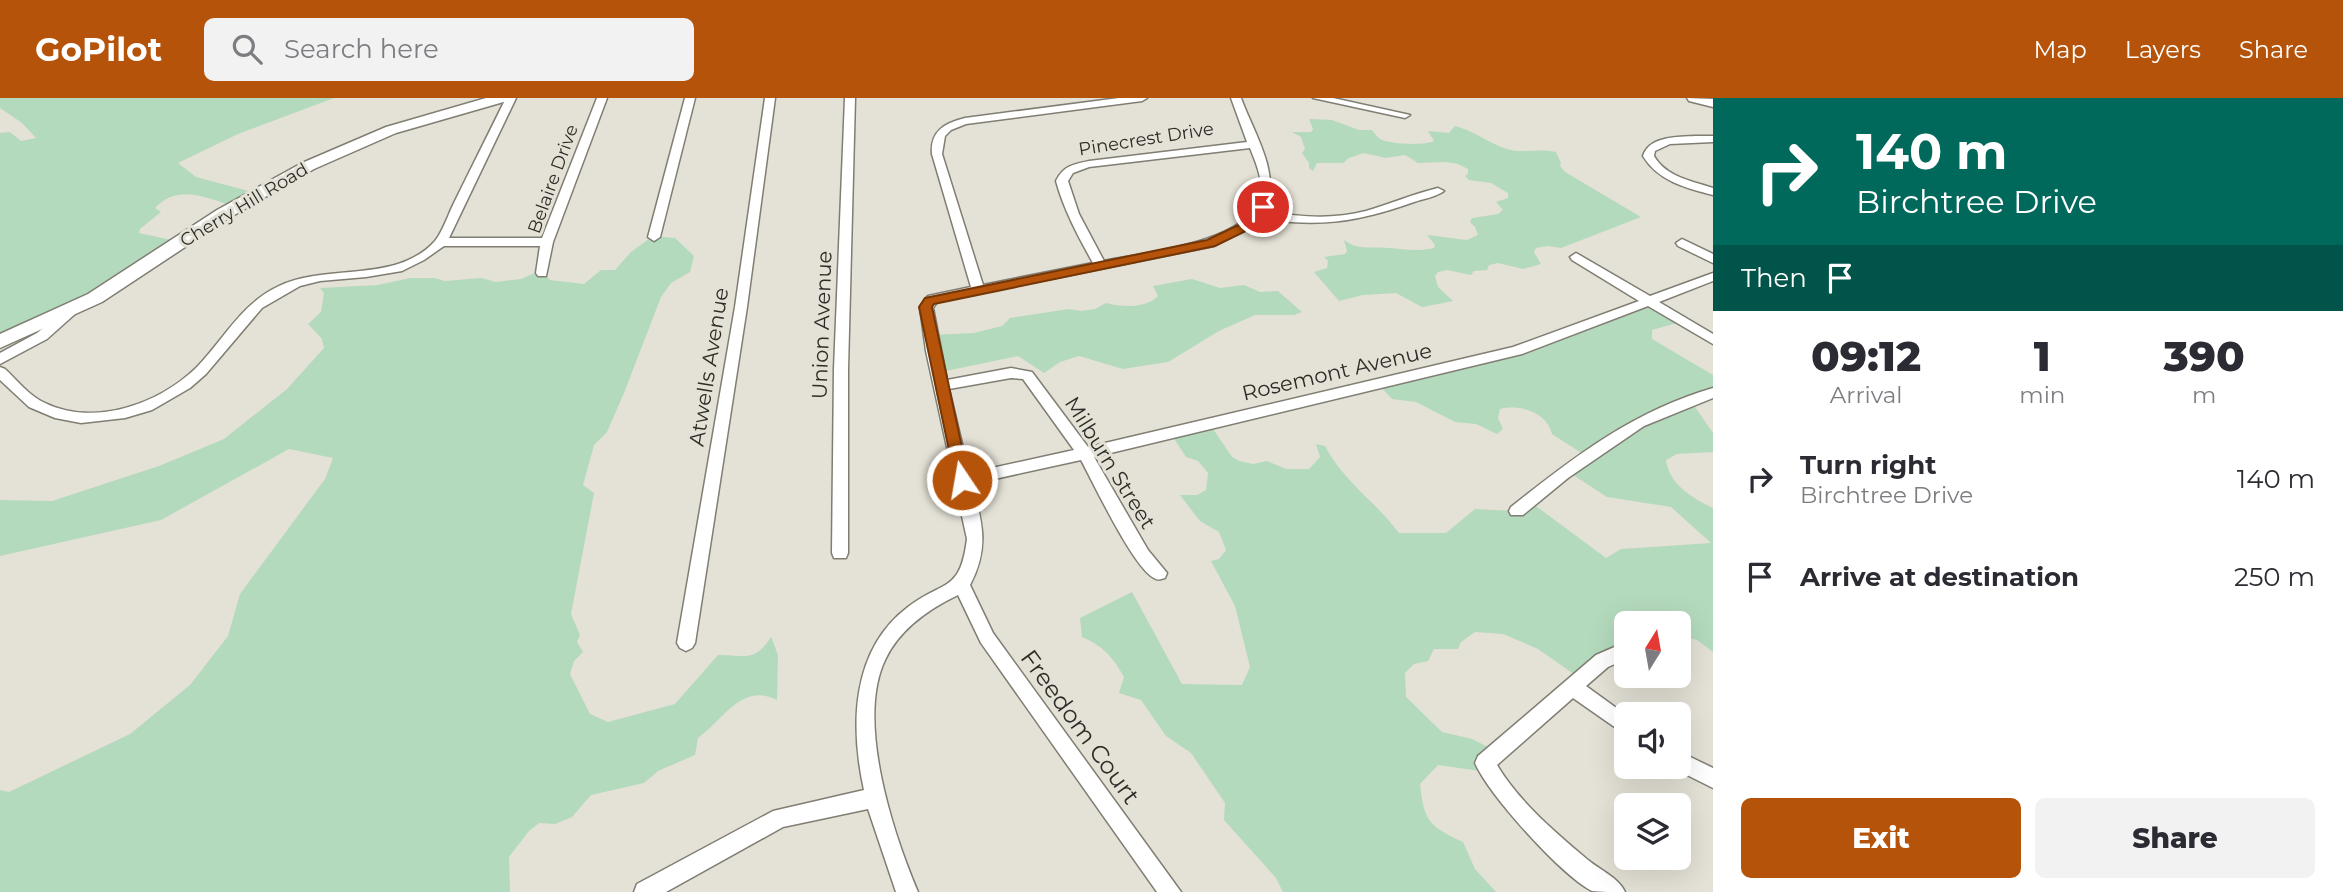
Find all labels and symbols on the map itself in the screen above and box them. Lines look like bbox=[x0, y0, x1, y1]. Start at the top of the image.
street label: Pinecrest Drive bbox=[1077, 117, 1215, 161]
street label: Belaire Drive bbox=[523, 121, 583, 237]
street label: Cherry Hill Road bbox=[176, 158, 312, 252]
pin bbox=[1233, 177, 1293, 237]
street label: Union Avenue bbox=[806, 250, 837, 400]
street label: Atwells Avenue bbox=[684, 286, 733, 448]
street label: Rosemont Avenue bbox=[1239, 337, 1434, 406]
street label: Milburn Street bbox=[1060, 392, 1161, 533]
position arrow bbox=[925, 443, 999, 517]
north arrow bbox=[1614, 611, 1690, 688]
street label: Freedom Court bbox=[1015, 644, 1146, 810]

